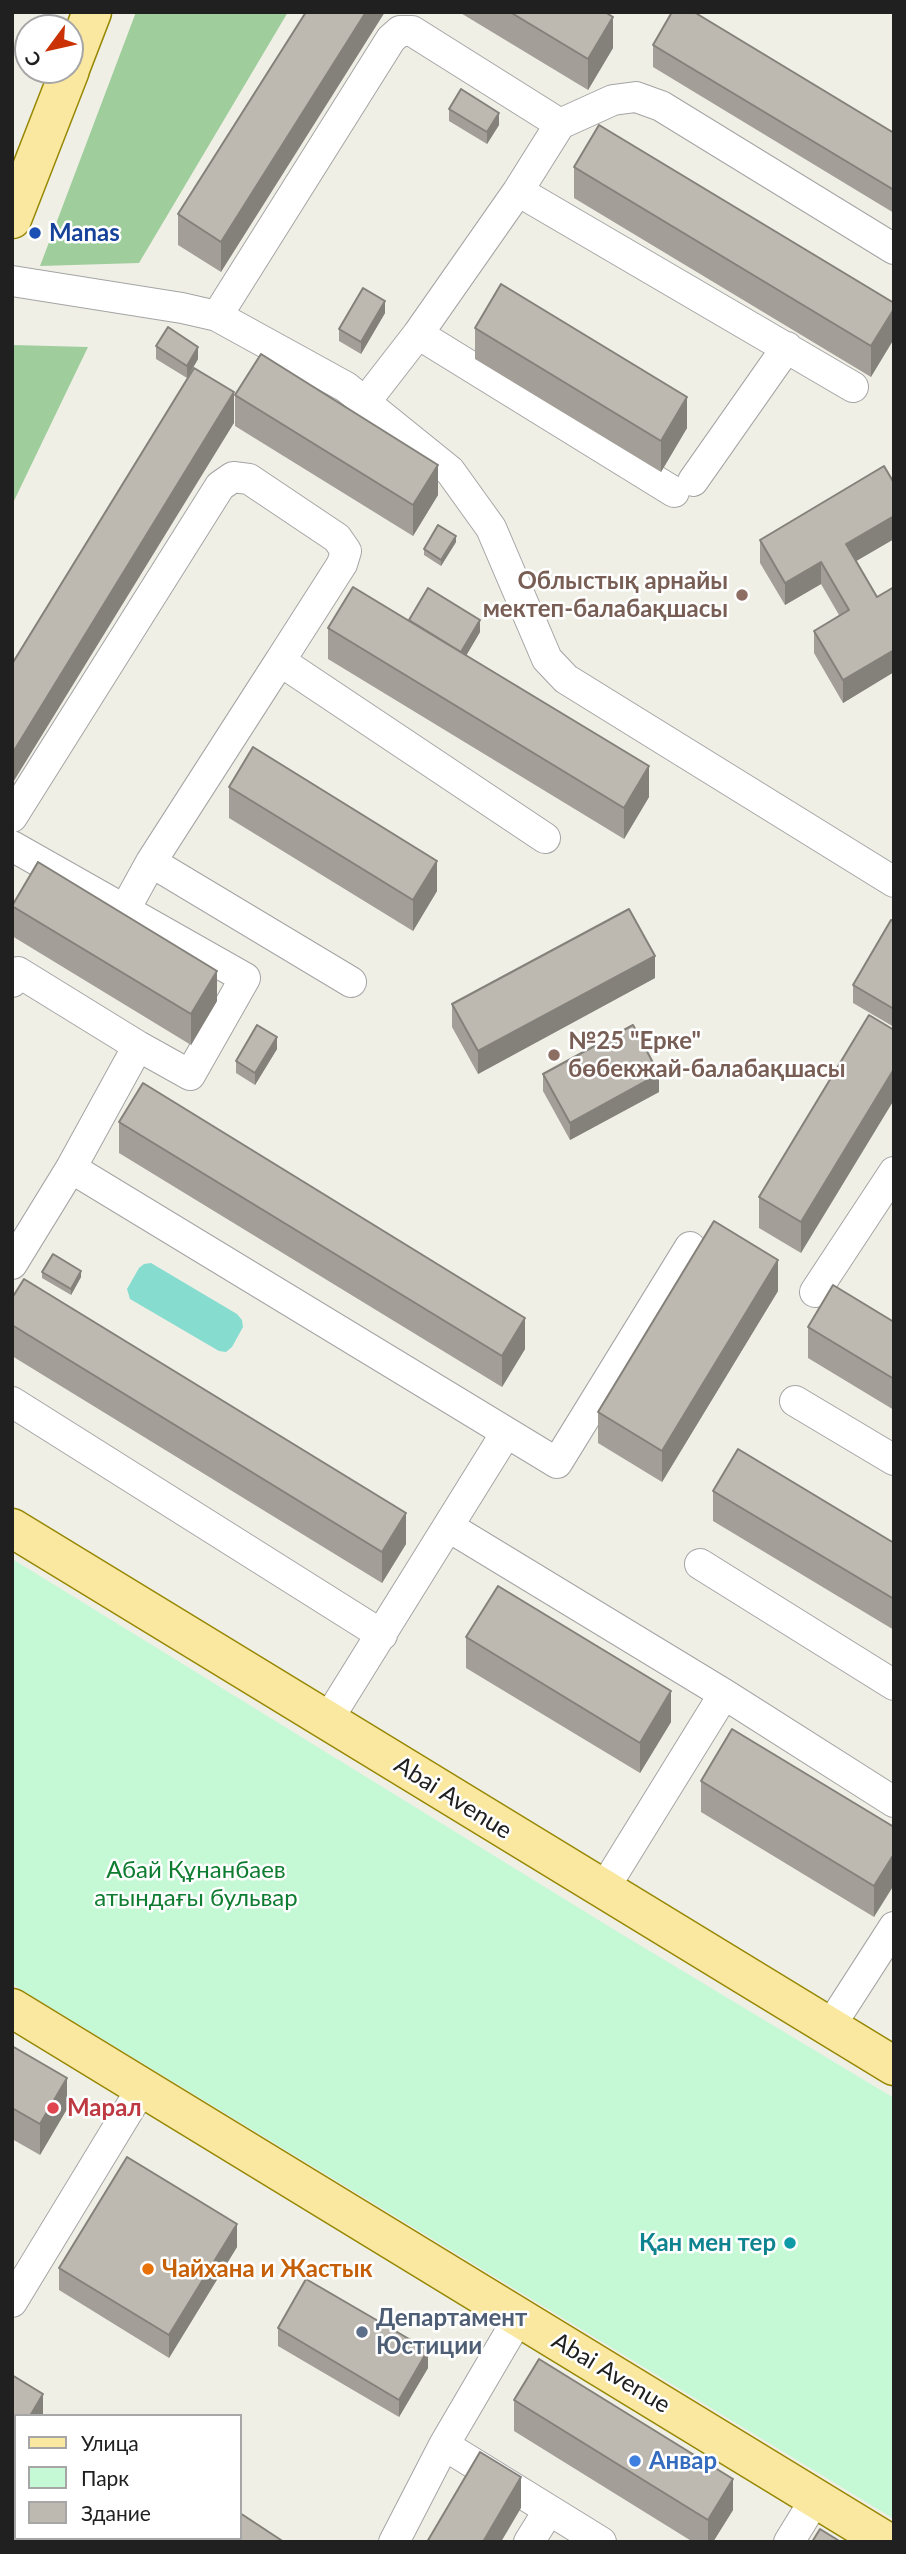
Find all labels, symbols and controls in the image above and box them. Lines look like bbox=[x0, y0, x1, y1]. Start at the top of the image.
north arrow bbox=[14, 14, 84, 84]
text: С bbox=[20, 48, 46, 71]
place label: Manas bbox=[49, 219, 120, 247]
marker: Manas bbox=[27, 225, 43, 241]
place label: Облыстық арнайы мектеп-балабақшасы bbox=[483, 567, 728, 623]
marker: Облыстық арнайы мектеп-балабақшасы bbox=[734, 587, 750, 603]
place label: №25 "Ерке" бөбекжай-балабақшасы bbox=[568, 1027, 846, 1083]
marker: №25 "Ерке" бөбекжай-балабақшасы bbox=[546, 1047, 562, 1063]
street label: Abai Avenue bbox=[389, 1751, 517, 1845]
park label: Абай Құнанбаев атындағы бульвар bbox=[94, 1856, 298, 1912]
place label: Марал bbox=[67, 2094, 142, 2122]
marker: Марал bbox=[45, 2100, 61, 2116]
place label: Қан мен тер bbox=[639, 2229, 776, 2257]
marker: Қан мен тер bbox=[782, 2235, 798, 2251]
place label: Чайхана и Жастык bbox=[162, 2255, 373, 2283]
marker: Чайхана и Жастык bbox=[140, 2261, 156, 2277]
place label: Департамент Юстиции bbox=[376, 2304, 527, 2360]
marker: Департамент Юстиции bbox=[354, 2324, 370, 2340]
street label: Abai Avenue bbox=[547, 2326, 675, 2420]
legend bbox=[14, 2414, 242, 2540]
text: Улица bbox=[81, 2430, 139, 2455]
place label: Анвар bbox=[649, 2447, 717, 2475]
marker: Анвар bbox=[627, 2453, 643, 2469]
text: Парк bbox=[81, 2465, 129, 2490]
text: Здание bbox=[81, 2500, 151, 2525]

